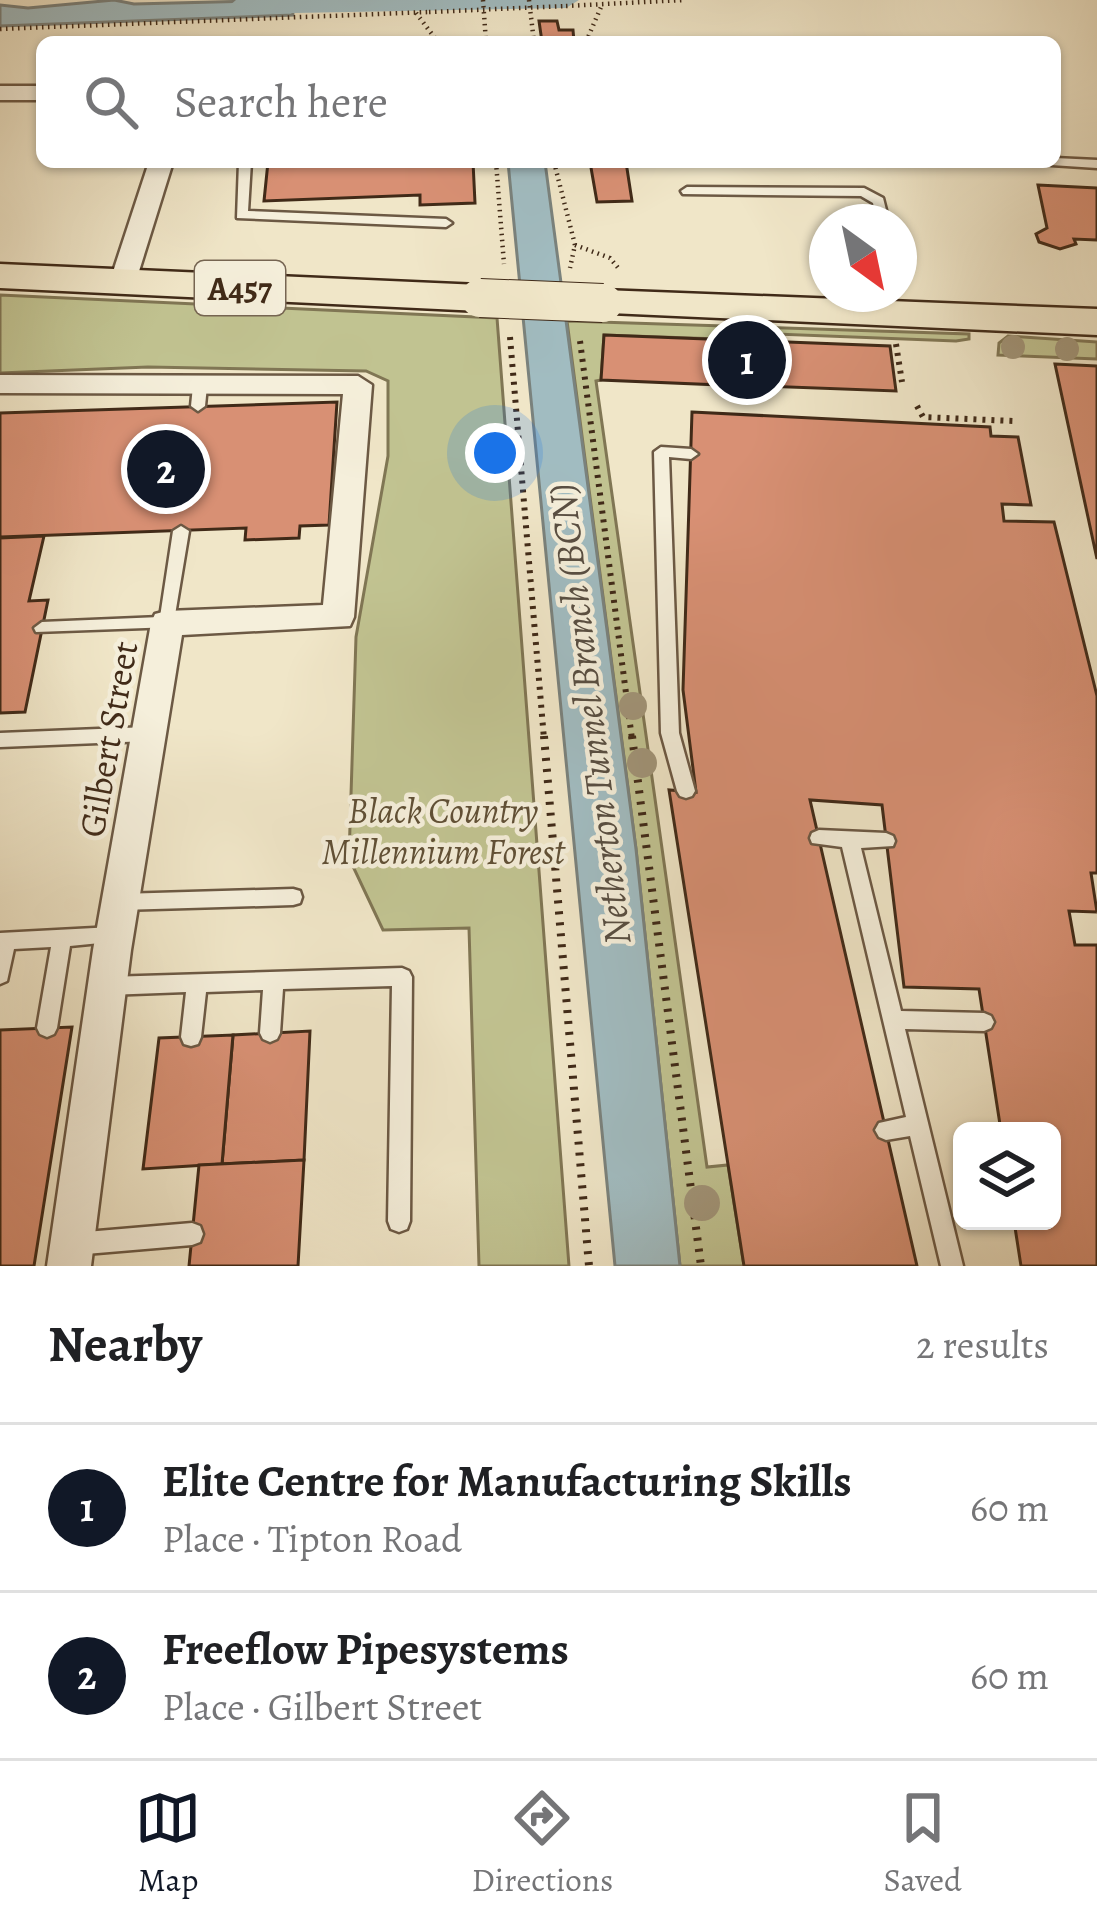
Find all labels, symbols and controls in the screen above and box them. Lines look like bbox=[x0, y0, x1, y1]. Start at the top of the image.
search box bbox=[36, 36, 1061, 168]
icon: search bbox=[78, 69, 144, 135]
text: Search here bbox=[174, 71, 388, 133]
north arrow bbox=[809, 204, 917, 312]
road number: A457 bbox=[195, 261, 285, 315]
pin: 1 bbox=[708, 315, 786, 405]
your location bbox=[465, 423, 525, 483]
pin: 2 bbox=[127, 424, 205, 514]
water label: Netherton Tunnel Branch (BCN) bbox=[534, 480, 644, 948]
street label: Gilbert Street bbox=[67, 637, 149, 841]
park label: Black Country Millennium Forest bbox=[321, 786, 566, 876]
map controls bbox=[953, 1122, 1061, 1230]
button: layers bbox=[953, 1122, 1061, 1230]
text: Nearby bbox=[48, 1309, 202, 1379]
text: 2 results bbox=[916, 1318, 1049, 1371]
text: Elite Centre for Manufacturing Skills bbox=[162, 1450, 852, 1512]
text: 1 bbox=[80, 1481, 94, 1534]
text: 60 m bbox=[970, 1481, 1049, 1534]
text: Place · Tipton Road bbox=[162, 1512, 462, 1565]
text: Freeflow Pipesystems bbox=[162, 1618, 569, 1680]
text: 2 bbox=[78, 1649, 96, 1702]
text: 60 m bbox=[970, 1649, 1049, 1702]
text: Place · Gilbert Street bbox=[162, 1680, 482, 1733]
tab: Map bbox=[135, 1785, 201, 1902]
tab: Directions bbox=[472, 1785, 613, 1902]
tab: Saved bbox=[884, 1785, 962, 1902]

